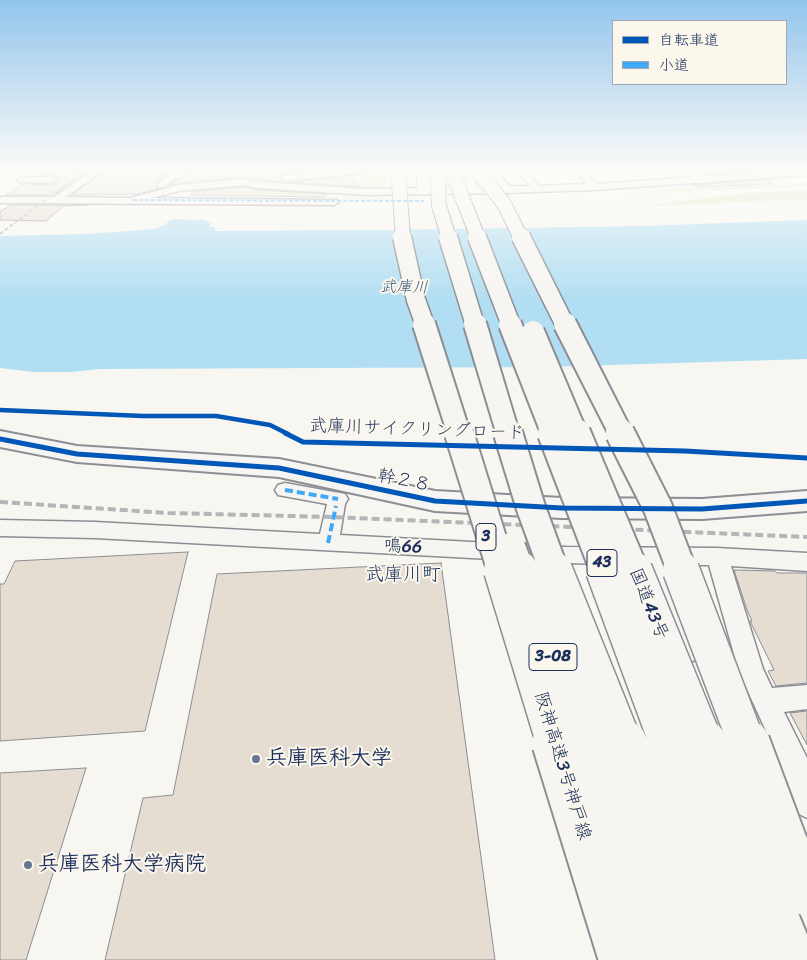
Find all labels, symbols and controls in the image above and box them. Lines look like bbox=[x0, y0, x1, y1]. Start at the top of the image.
legend bbox=[612, 20, 787, 85]
text: 自転車道 bbox=[659, 27, 719, 53]
text: 小道 bbox=[659, 52, 689, 78]
water label: 武庫川 bbox=[380, 278, 428, 298]
street label: 武庫川サイクリングロード bbox=[309, 415, 525, 445]
street label: 幹２８ bbox=[375, 465, 433, 497]
road number: 3 bbox=[476, 524, 496, 550]
street label: 鳴66 bbox=[383, 535, 423, 559]
road number: 43 bbox=[587, 550, 617, 576]
district label: 武庫川町 bbox=[365, 564, 441, 586]
street label: 国道43号 bbox=[624, 565, 672, 643]
road number: 3-08 bbox=[529, 644, 577, 670]
street label: 阪神高速3号神戸線 bbox=[529, 689, 595, 843]
place label: 兵庫医科大学 bbox=[266, 746, 392, 772]
marker: 兵庫医科大学 bbox=[250, 753, 262, 765]
place label: 兵庫医科大学病院 bbox=[38, 852, 206, 878]
marker: 兵庫医科大学病院 bbox=[22, 859, 34, 871]

